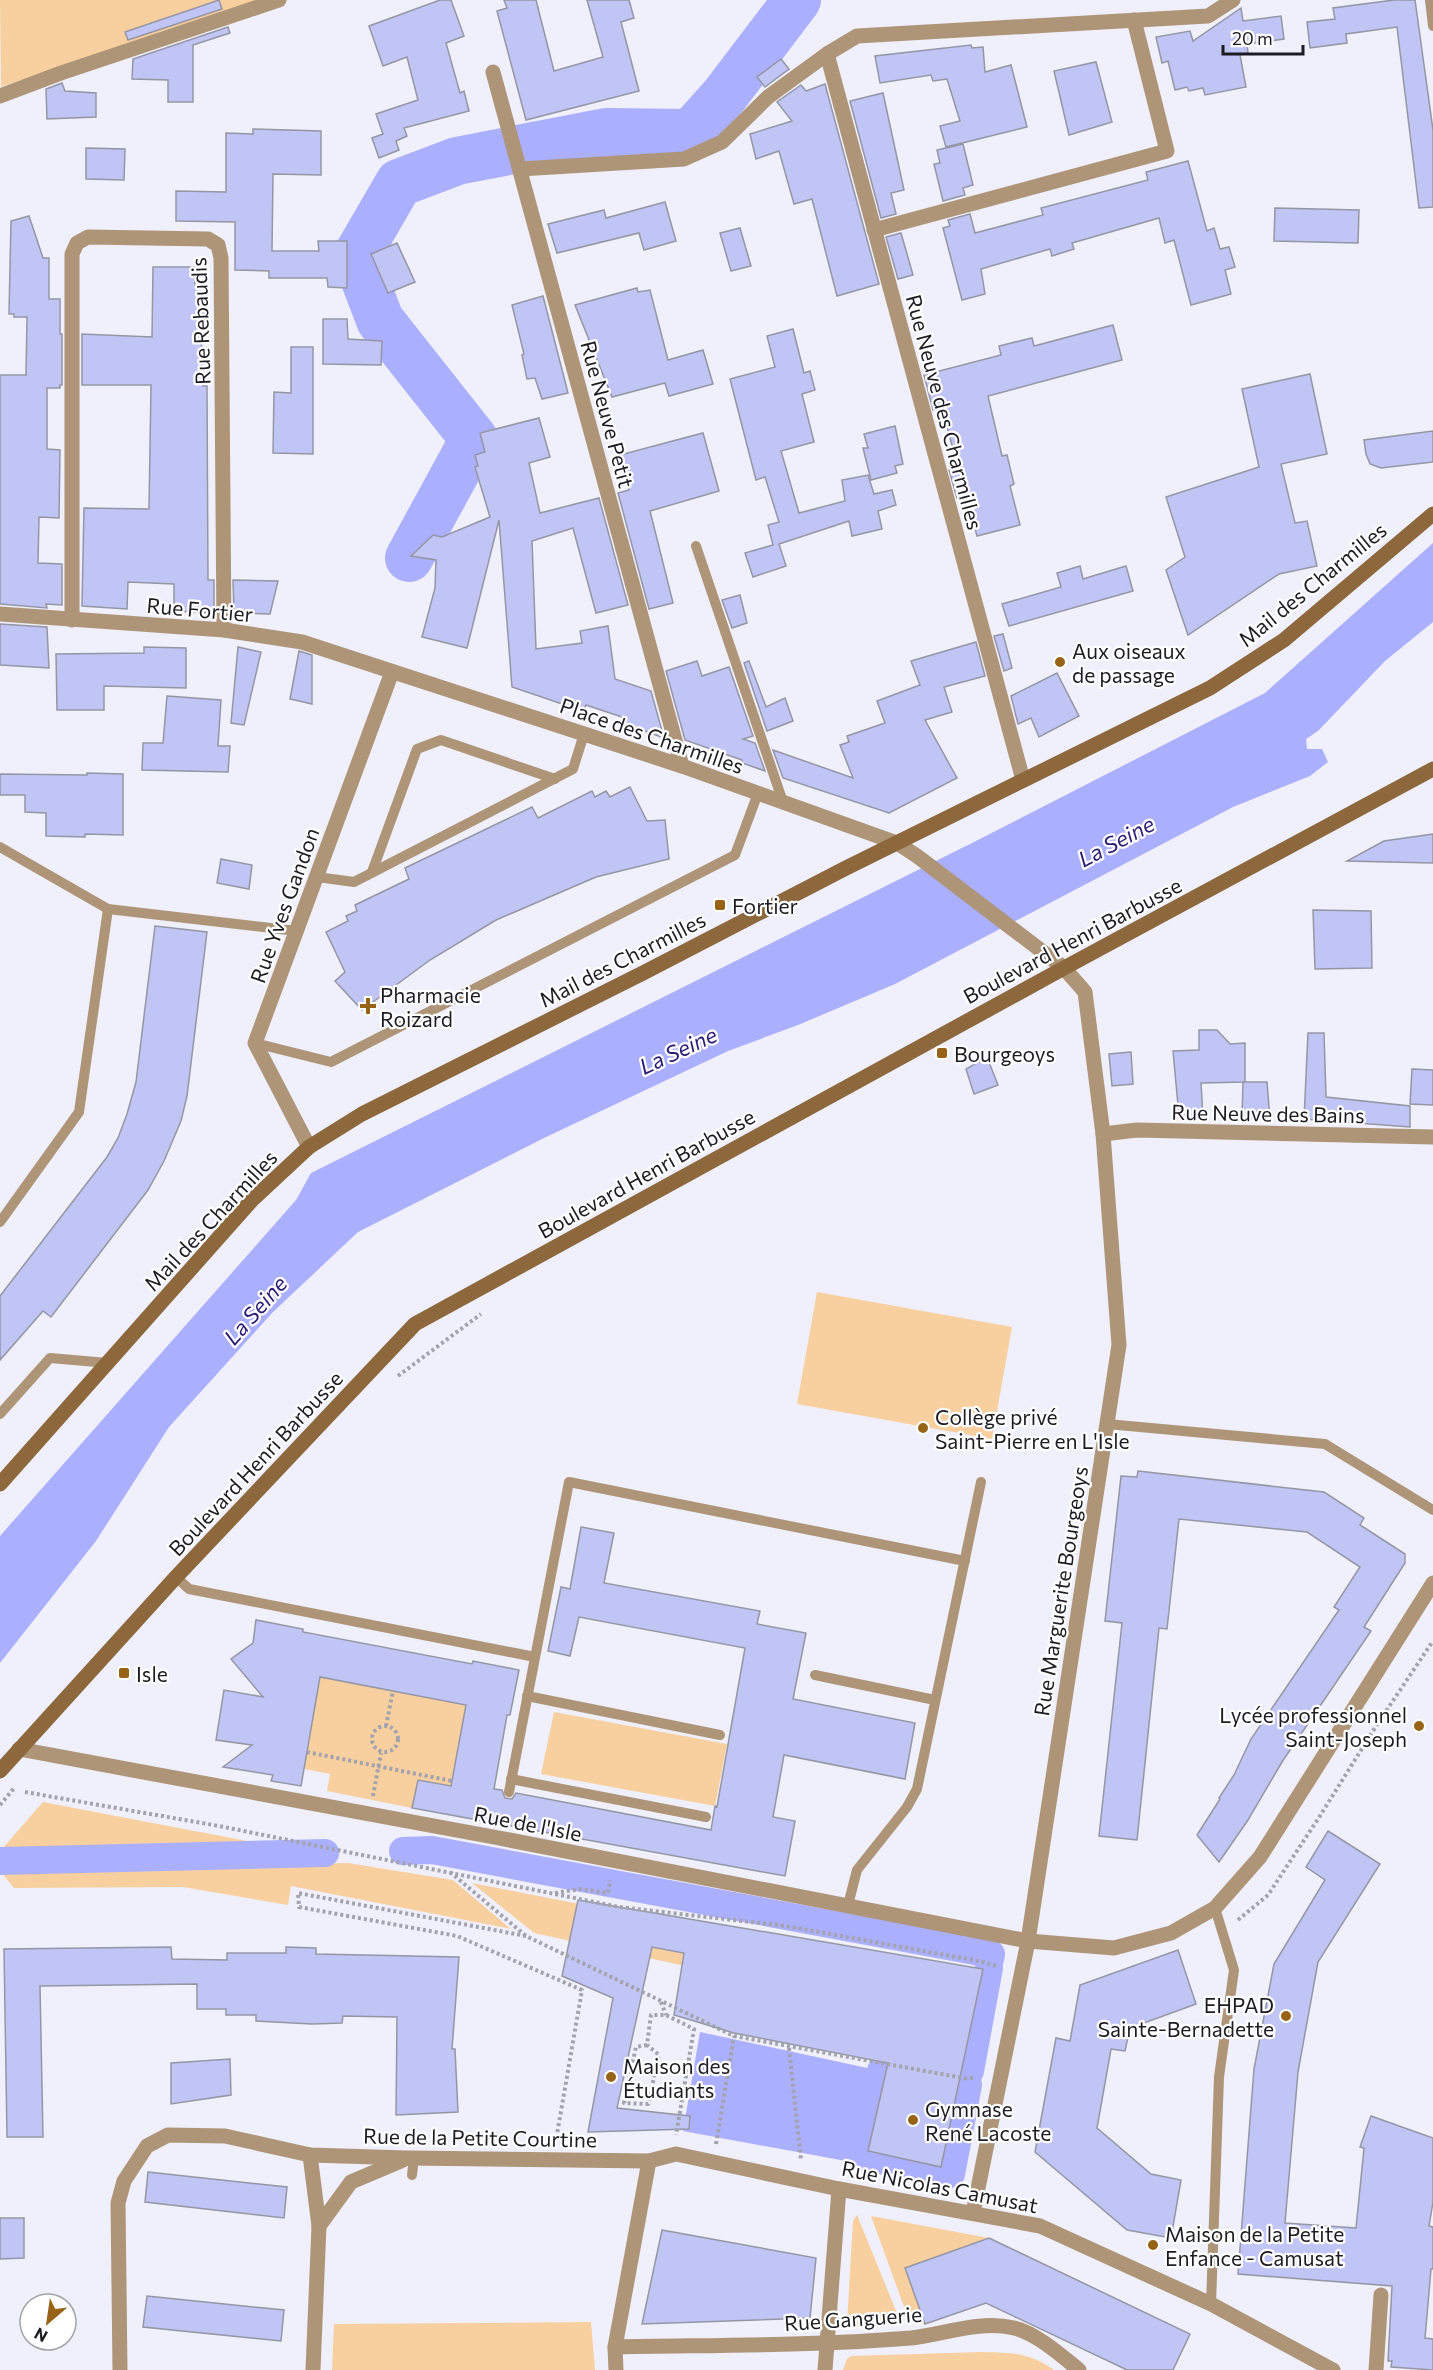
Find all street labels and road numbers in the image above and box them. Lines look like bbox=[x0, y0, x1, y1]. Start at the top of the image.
street label: Rue Rebaudis bbox=[185, 257, 215, 385]
street label: Rue Neuve des Charmilles bbox=[902, 292, 988, 532]
street label: Rue Neuve Petit bbox=[576, 338, 640, 490]
street label: Mail des Charmilles bbox=[1233, 517, 1391, 651]
street label: Rue Fortier bbox=[146, 592, 254, 626]
street label: Place des Charmilles bbox=[557, 692, 747, 778]
street label: Rue Yves Gandon bbox=[244, 824, 324, 986]
street label: Boulevard Henri Barbusse bbox=[959, 872, 1185, 1008]
street label: Mail des Charmilles bbox=[535, 906, 709, 1012]
street label: Rue Neuve des Bains bbox=[1171, 1099, 1365, 1127]
street label: Boulevard Henri Barbusse bbox=[533, 1103, 759, 1243]
street label: Mail des Charmilles bbox=[138, 1144, 282, 1296]
street label: Boulevard Henri Barbusse bbox=[163, 1365, 347, 1561]
street label: Rue Marguerite Bourgeoys bbox=[1028, 1464, 1092, 1718]
street label: Rue de l'Isle bbox=[472, 1800, 584, 1846]
street label: Rue de la Petite Courtine bbox=[363, 2122, 597, 2152]
street label: Rue Nicolas Camusat bbox=[840, 2155, 1040, 2217]
street label: Rue Ganguerie bbox=[783, 2301, 923, 2335]

